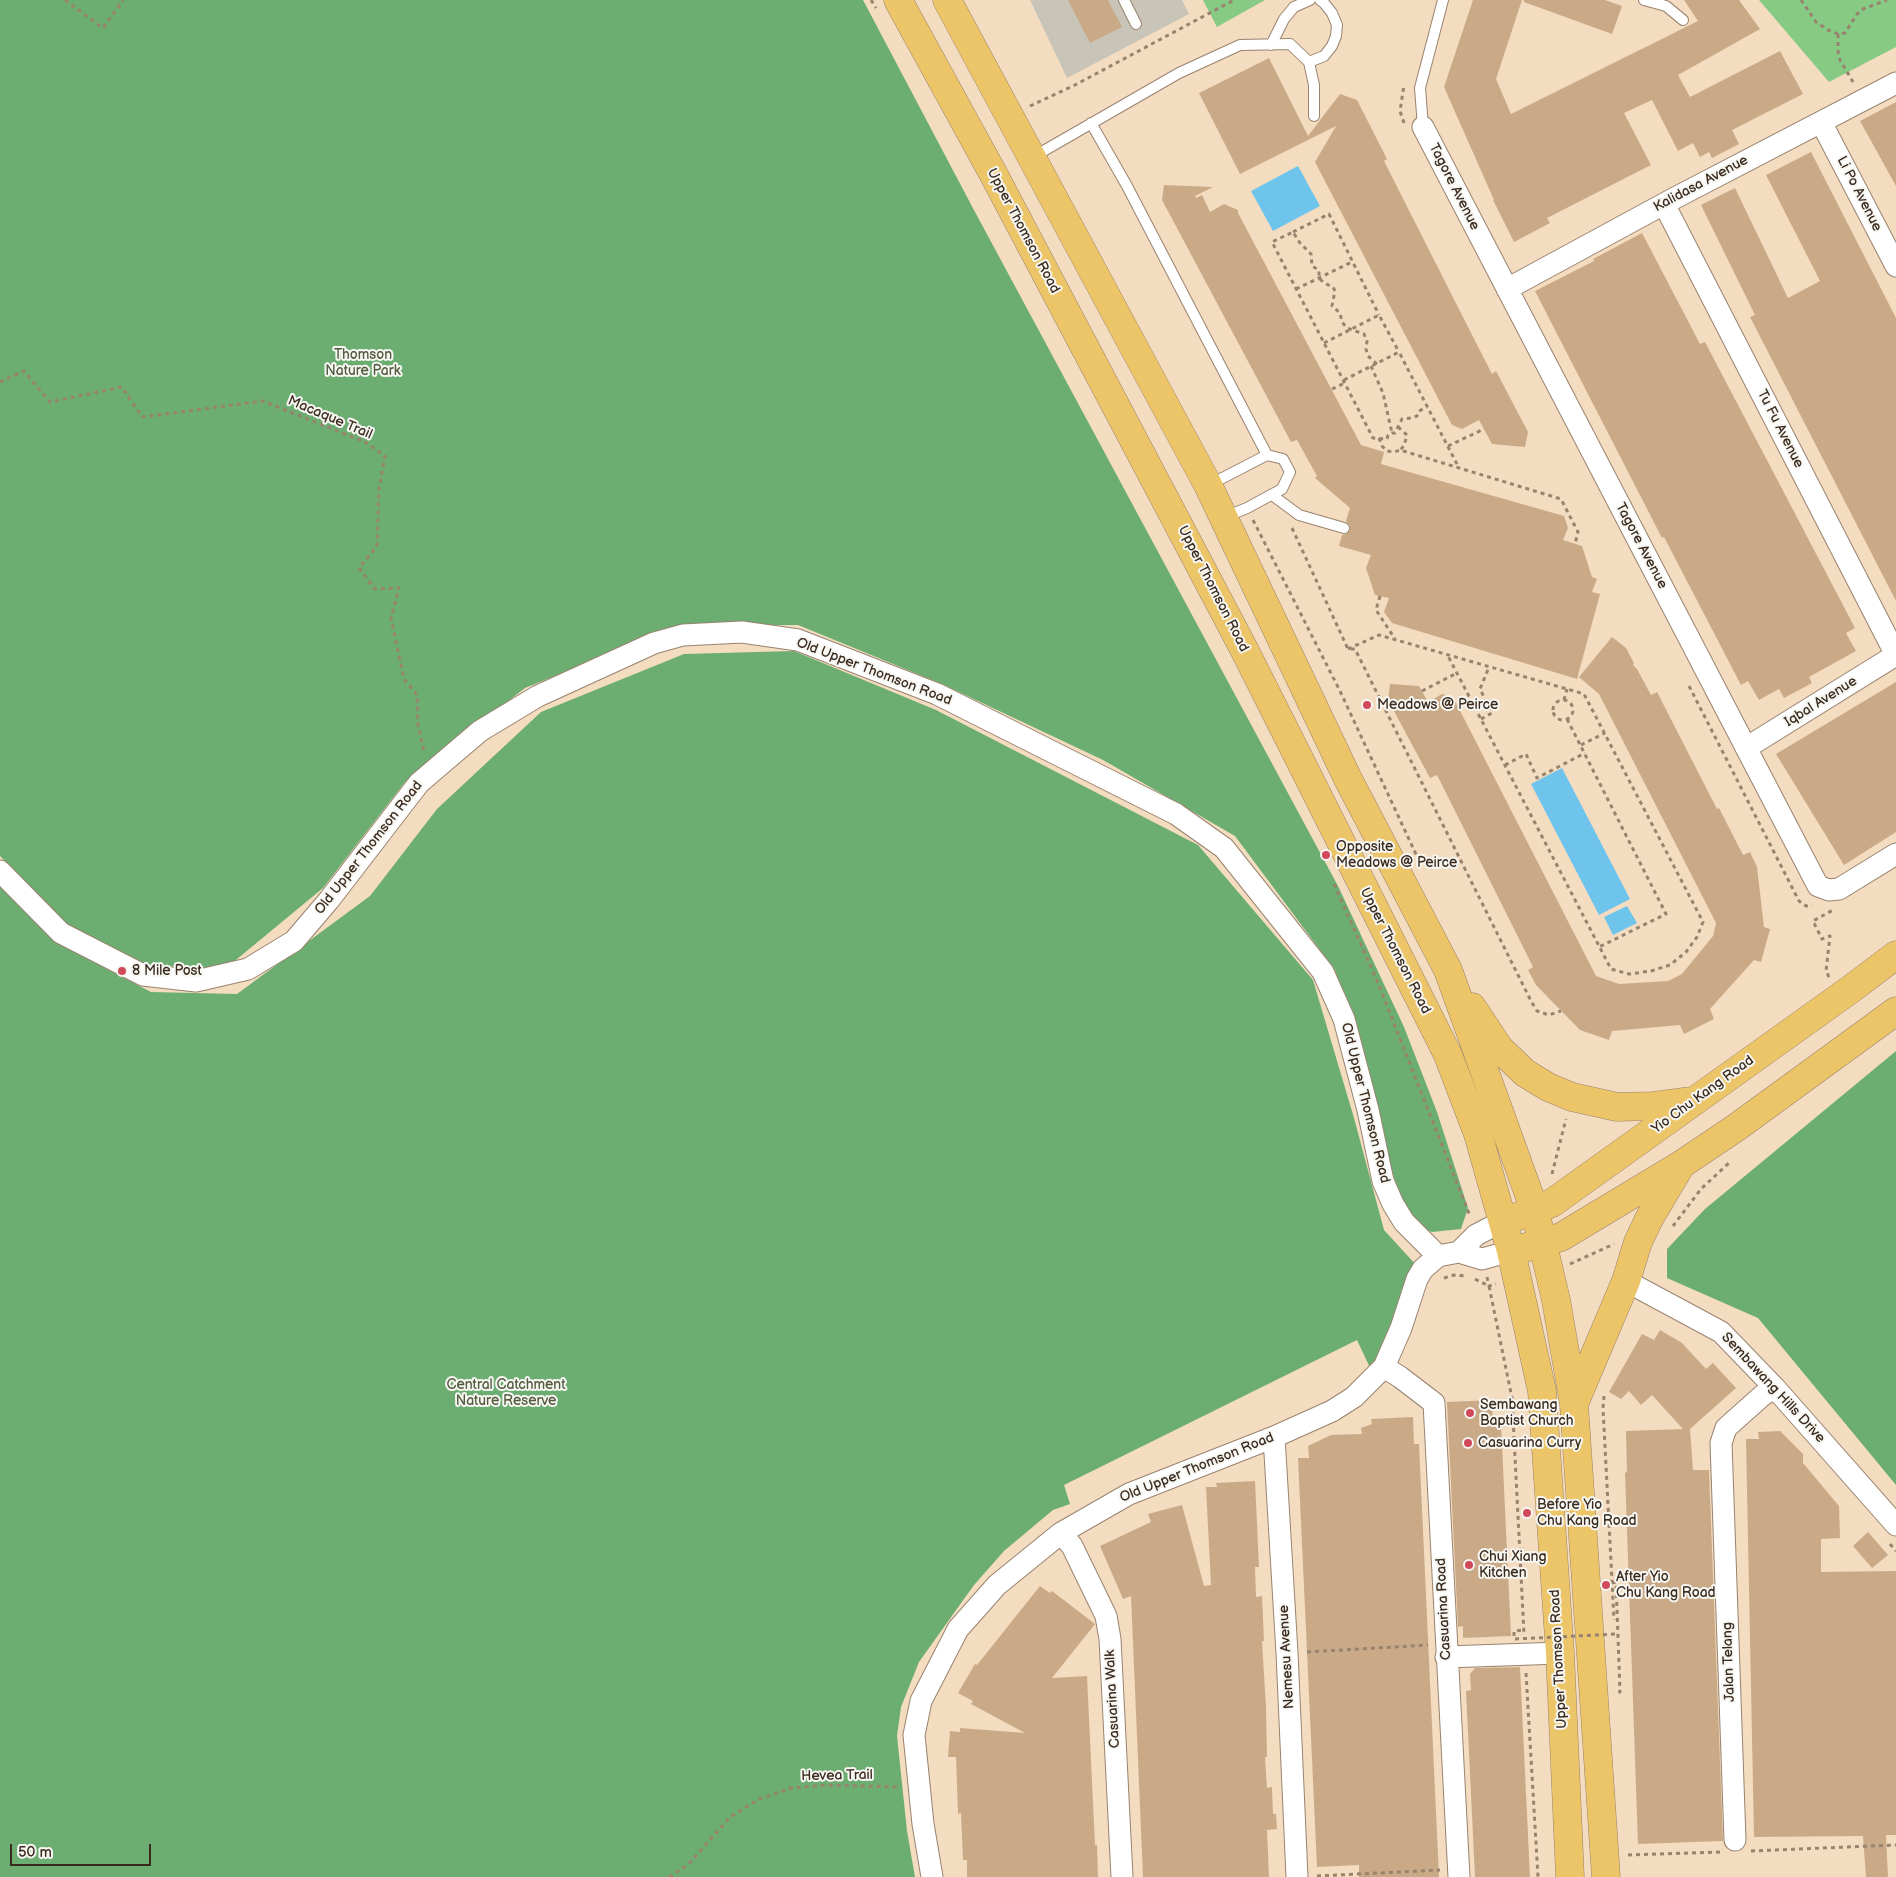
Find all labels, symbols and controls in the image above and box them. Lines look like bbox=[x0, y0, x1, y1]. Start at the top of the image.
street label: Tagore Avenue bbox=[1425, 141, 1483, 233]
street label: Kalidasa Avenue bbox=[1651, 152, 1751, 216]
street label: Li Po Avenue bbox=[1833, 154, 1885, 234]
street label: Upper Thomson Road bbox=[983, 166, 1063, 296]
park label: Thomson Nature Park bbox=[325, 347, 401, 380]
street label: Tu Fu Avenue bbox=[1753, 387, 1807, 471]
street label: Macaque Trail bbox=[285, 393, 375, 443]
street label: Tagore Avenue bbox=[1611, 500, 1671, 592]
street label: Upper Thomson Road bbox=[1174, 523, 1252, 655]
street label: Old Upper Thomson Road bbox=[794, 635, 954, 709]
street label: Iqbal Avenue bbox=[1782, 673, 1860, 731]
place label: Meadows @ Peirce bbox=[1377, 697, 1498, 713]
marker: Meadows @ Peirce bbox=[1361, 699, 1373, 711]
street label: Old Upper Thomson Road bbox=[312, 778, 426, 918]
place label: Opposite Meadows @ Peirce bbox=[1336, 839, 1457, 872]
marker: Opposite Meadows @ Peirce bbox=[1320, 849, 1332, 861]
street label: Upper Thomson Road bbox=[1356, 885, 1434, 1017]
place label: 8 Mile Post bbox=[132, 963, 202, 979]
marker: 8 Mile Post bbox=[116, 965, 128, 977]
street label: Old Upper Thomson Road bbox=[1337, 1021, 1393, 1185]
street label: Yio Chu Kang Road bbox=[1649, 1052, 1757, 1138]
street label: Sembawang Hills Drive bbox=[1718, 1329, 1828, 1447]
park label: Central Catchment Nature Reserve bbox=[446, 1377, 566, 1410]
place label: Sembawang Baptist Church bbox=[1480, 1397, 1573, 1430]
marker: Sembawang Baptist Church bbox=[1464, 1407, 1476, 1419]
street label: Old Upper Thomson Road bbox=[1117, 1429, 1277, 1507]
place label: Casuarina Curry bbox=[1478, 1435, 1581, 1451]
marker: Casuarina Curry bbox=[1462, 1437, 1474, 1449]
place label: Before Yio Chu Kang Road bbox=[1537, 1497, 1637, 1530]
marker: Before Yio Chu Kang Road bbox=[1521, 1507, 1533, 1519]
place label: Chui Xiang Kitchen bbox=[1479, 1549, 1547, 1581]
street label: Casuarina Road bbox=[1433, 1557, 1455, 1661]
marker: Chui Xiang Kitchen bbox=[1463, 1559, 1475, 1571]
place label: After Yio Chu Kang Road bbox=[1616, 1569, 1716, 1601]
marker: After Yio Chu Kang Road bbox=[1600, 1579, 1612, 1591]
street label: Upper Thomson Road bbox=[1547, 1589, 1571, 1729]
street label: Nemesu Avenue bbox=[1276, 1605, 1298, 1709]
street label: Jalan Telang bbox=[1719, 1622, 1739, 1702]
street label: Casuarina Walk bbox=[1102, 1649, 1124, 1749]
street label: Hevea Trail bbox=[801, 1767, 873, 1785]
scale bar bbox=[12, 1834, 154, 1866]
text: 50 m bbox=[18, 1843, 52, 1862]

